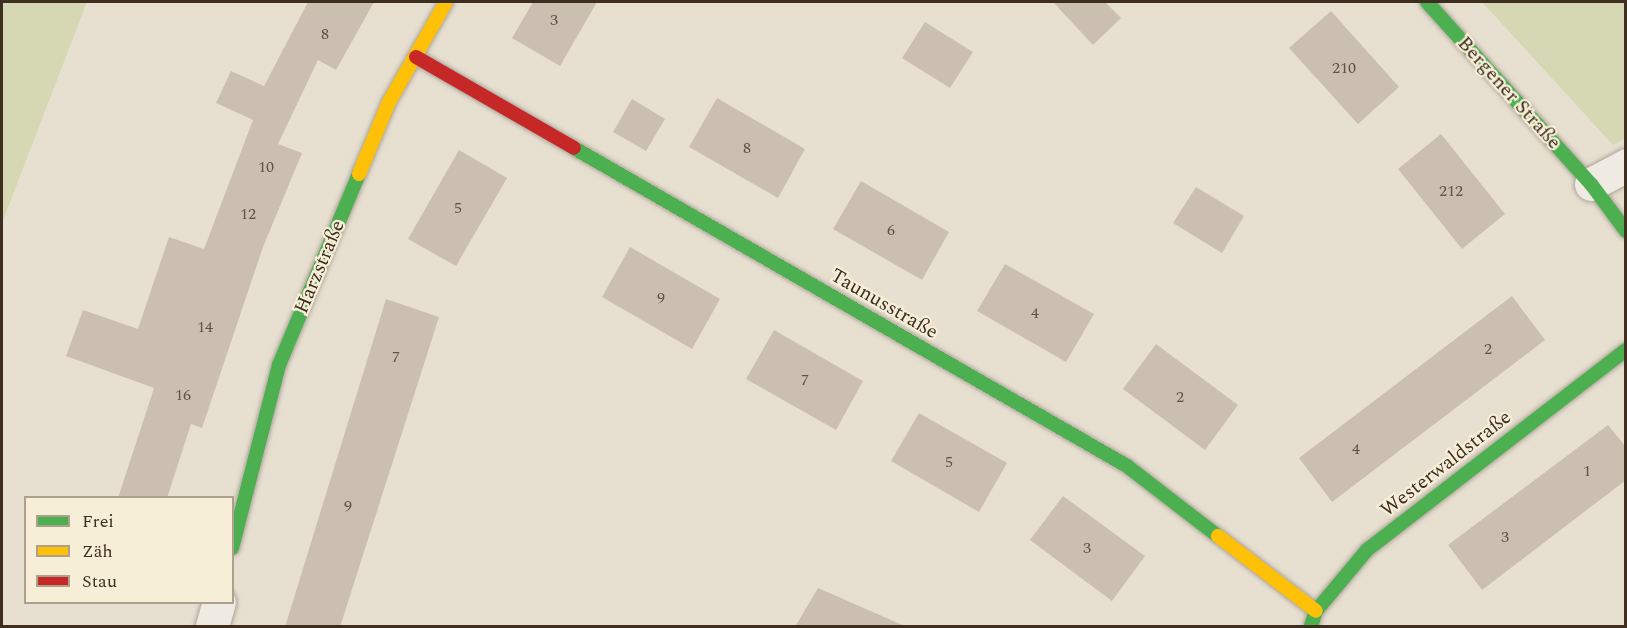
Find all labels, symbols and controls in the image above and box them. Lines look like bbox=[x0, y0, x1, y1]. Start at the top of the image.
house number: 3 bbox=[550, 10, 558, 30]
house number: 8 bbox=[321, 24, 329, 44]
street label: Bergener Straße bbox=[1452, 32, 1566, 154]
house number: 210 bbox=[1332, 58, 1356, 78]
house number: 8 bbox=[743, 138, 751, 158]
house number: 10 bbox=[258, 157, 274, 177]
house number: 212 bbox=[1439, 181, 1463, 201]
house number: 5 bbox=[454, 198, 462, 218]
house number: 12 bbox=[240, 204, 256, 224]
street label: Harzstraße bbox=[290, 217, 350, 317]
house number: 6 bbox=[887, 220, 895, 240]
street label: Taunusstraße bbox=[826, 264, 942, 344]
house number: 9 bbox=[657, 288, 665, 308]
house number: 4 bbox=[1031, 303, 1039, 323]
house number: 14 bbox=[197, 317, 213, 337]
house number: 2 bbox=[1484, 339, 1492, 359]
house number: 7 bbox=[392, 347, 400, 367]
house number: 7 bbox=[801, 370, 809, 390]
house number: 16 bbox=[175, 385, 191, 405]
house number: 2 bbox=[1176, 387, 1184, 407]
street label: Westerwaldstraße bbox=[1376, 406, 1516, 522]
house number: 4 bbox=[1352, 439, 1360, 459]
house number: 5 bbox=[945, 452, 953, 472]
house number: 1 bbox=[1583, 461, 1591, 481]
legend bbox=[24, 496, 234, 604]
house number: 9 bbox=[344, 496, 352, 516]
text: Frei bbox=[82, 508, 114, 535]
house number: 3 bbox=[1501, 527, 1509, 547]
text: Zäh bbox=[82, 538, 113, 565]
house number: 3 bbox=[1083, 538, 1091, 558]
text: Stau bbox=[82, 568, 117, 595]

